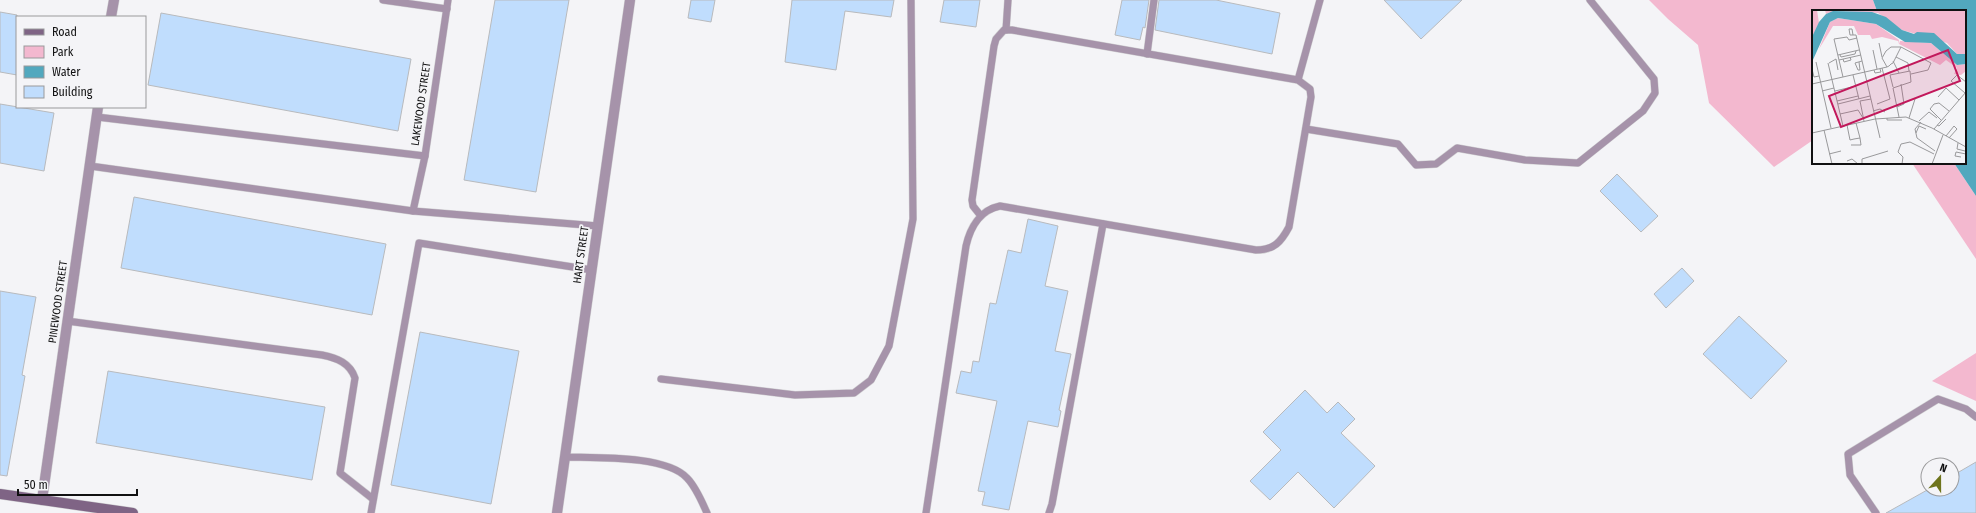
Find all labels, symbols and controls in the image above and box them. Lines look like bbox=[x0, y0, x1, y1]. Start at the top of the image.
inset map bbox=[1812, 10, 1966, 164]
legend bbox=[16, 16, 146, 108]
text: Road bbox=[52, 25, 77, 39]
text: Park bbox=[52, 45, 74, 59]
street label: LAKEWOOD STREET bbox=[409, 60, 433, 147]
text: Water bbox=[52, 65, 81, 79]
text: Building bbox=[52, 85, 93, 99]
street label: HART STREET bbox=[571, 225, 592, 284]
street label: PINEWOOD STREET bbox=[46, 259, 70, 344]
north arrow bbox=[1920, 457, 1960, 497]
text: N bbox=[1938, 461, 1949, 475]
scale bar bbox=[18, 471, 137, 497]
text: 50 m bbox=[24, 478, 48, 492]

